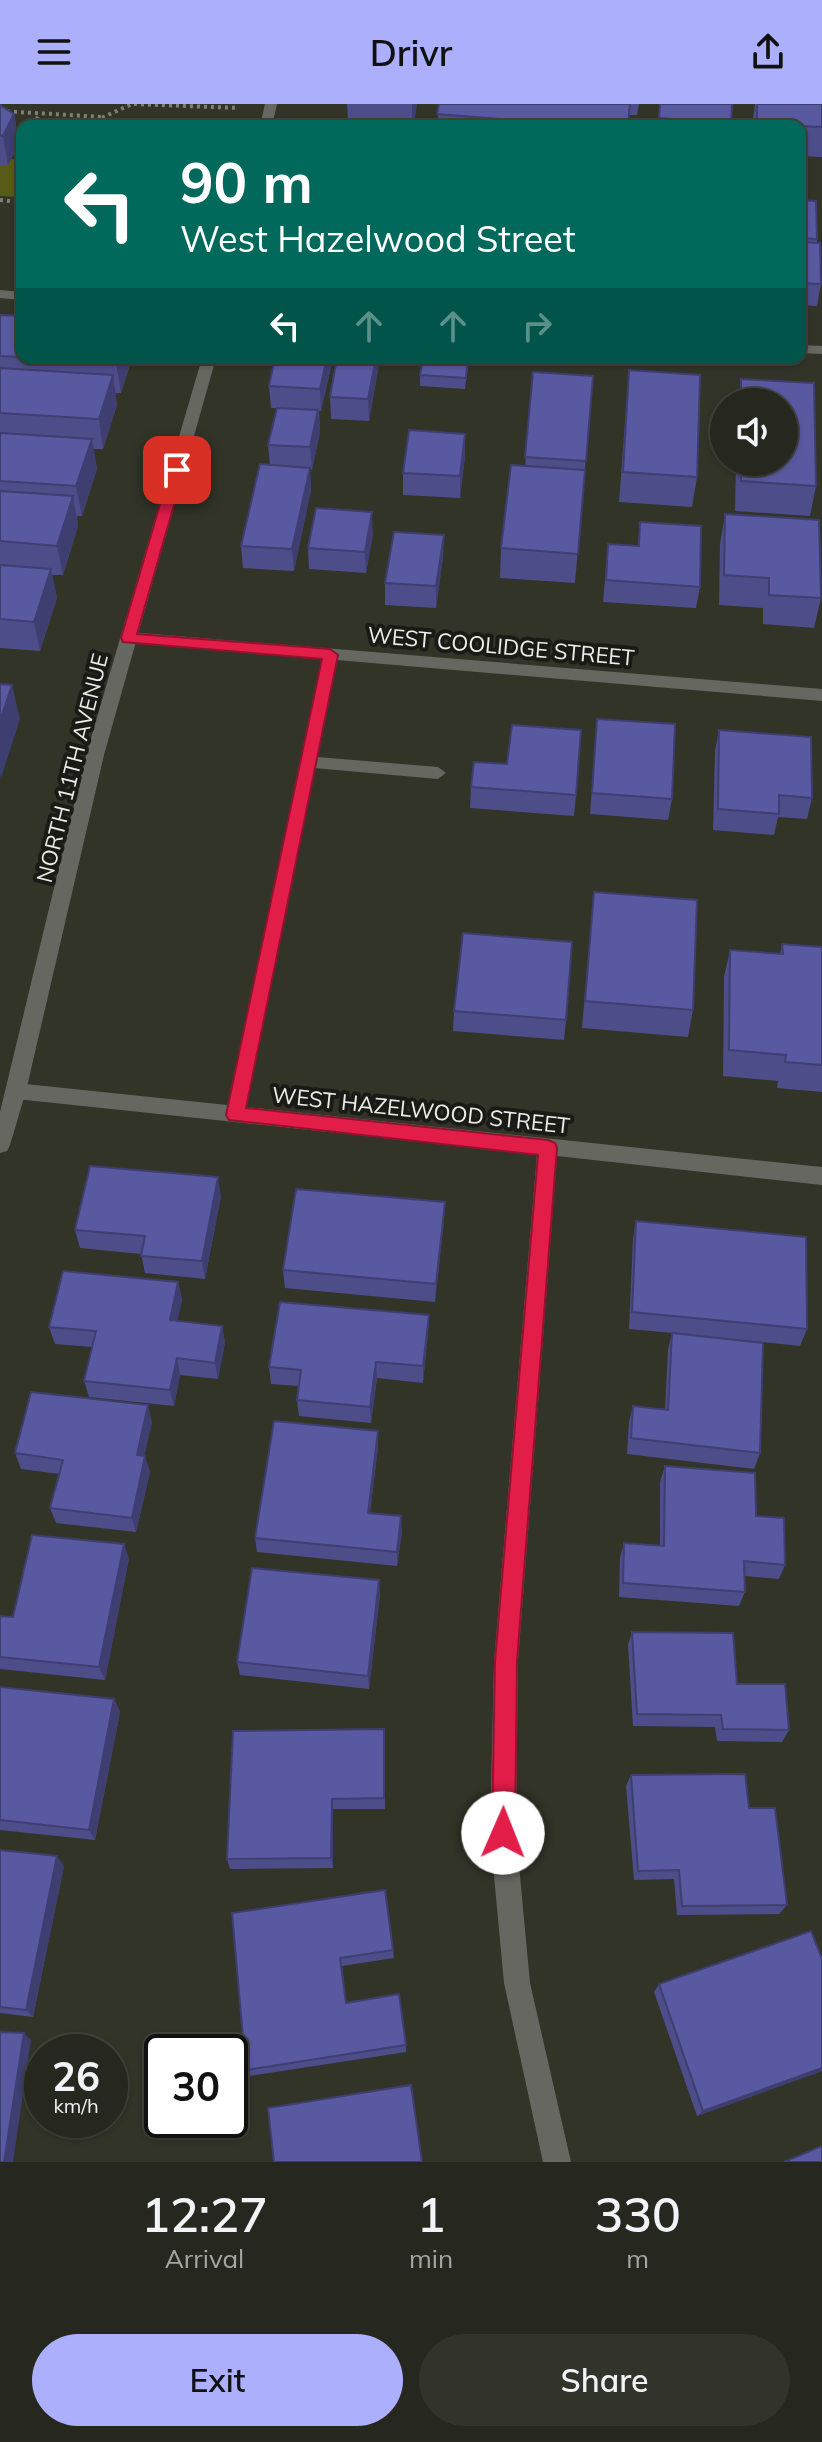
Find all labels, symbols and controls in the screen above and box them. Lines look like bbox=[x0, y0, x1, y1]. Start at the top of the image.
icon: menu bbox=[32, 30, 76, 74]
text: Drivr bbox=[370, 30, 452, 75]
icon: share bbox=[746, 30, 790, 74]
text: 90 m bbox=[180, 147, 313, 217]
icon: left bbox=[48, 152, 152, 256]
text: West Hazelwood Street bbox=[180, 216, 576, 261]
icon: left bbox=[263, 304, 307, 348]
icon: ahead bbox=[347, 304, 391, 348]
icon: ahead bbox=[431, 304, 475, 348]
icon: right bbox=[515, 304, 559, 348]
map controls bbox=[710, 388, 798, 476]
button: sound bbox=[710, 388, 798, 476]
pin bbox=[143, 436, 211, 504]
icon: arrive bbox=[155, 448, 199, 492]
street label: WEST COOLIDGE STREET bbox=[366, 620, 636, 672]
street label: NORTH 11TH AVENUE bbox=[30, 651, 114, 885]
street label: WEST HAZELWOOD STREET bbox=[271, 1080, 571, 1140]
position arrow bbox=[461, 1791, 545, 1875]
speed limit sign: 30 bbox=[144, 2034, 248, 2138]
text: 26 bbox=[52, 2051, 100, 2101]
text: km/h bbox=[53, 2093, 99, 2118]
text: 12:27 bbox=[141, 2184, 268, 2244]
text: 1 bbox=[417, 2184, 445, 2244]
text: 330 bbox=[594, 2184, 681, 2244]
text: Arrival bbox=[165, 2242, 244, 2275]
text: min bbox=[409, 2242, 453, 2275]
text: m bbox=[626, 2242, 649, 2275]
button: Exit bbox=[32, 2334, 403, 2426]
button: Share bbox=[419, 2334, 790, 2426]

